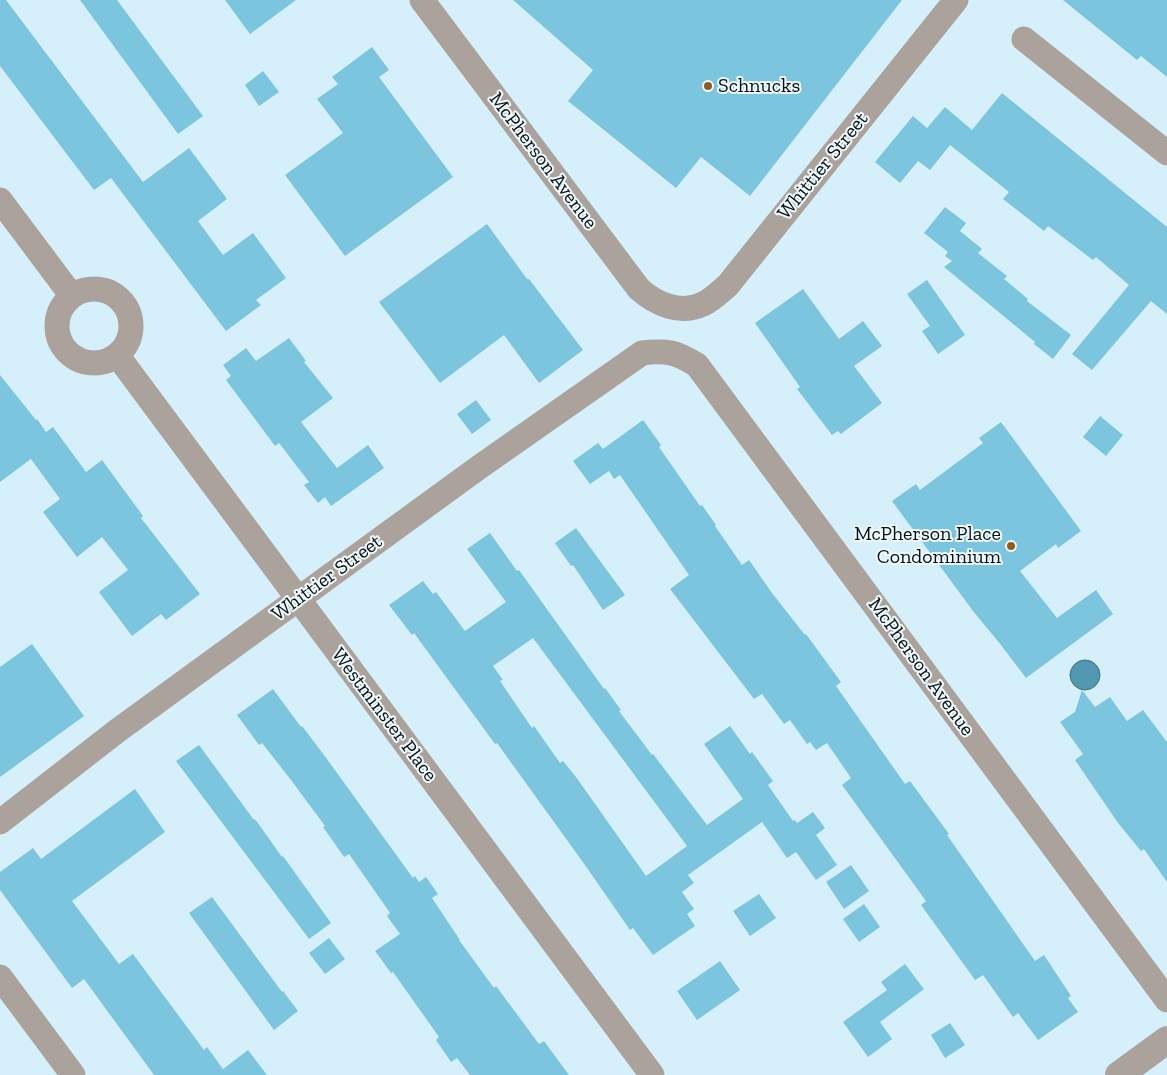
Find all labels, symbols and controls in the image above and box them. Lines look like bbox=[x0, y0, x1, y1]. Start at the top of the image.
place label: Schnucks bbox=[718, 74, 800, 98]
marker: Schnucks bbox=[702, 80, 714, 92]
street label: McPherson Avenue bbox=[484, 88, 602, 234]
street label: Whittier Street bbox=[772, 108, 874, 224]
place label: McPherson Place Condominium bbox=[854, 522, 1001, 569]
street label: Whittier Street bbox=[267, 530, 387, 626]
marker: McPherson Place Condominium bbox=[1005, 540, 1017, 552]
street label: McPherson Avenue bbox=[863, 593, 979, 741]
street label: Westminster Place bbox=[326, 643, 442, 787]

